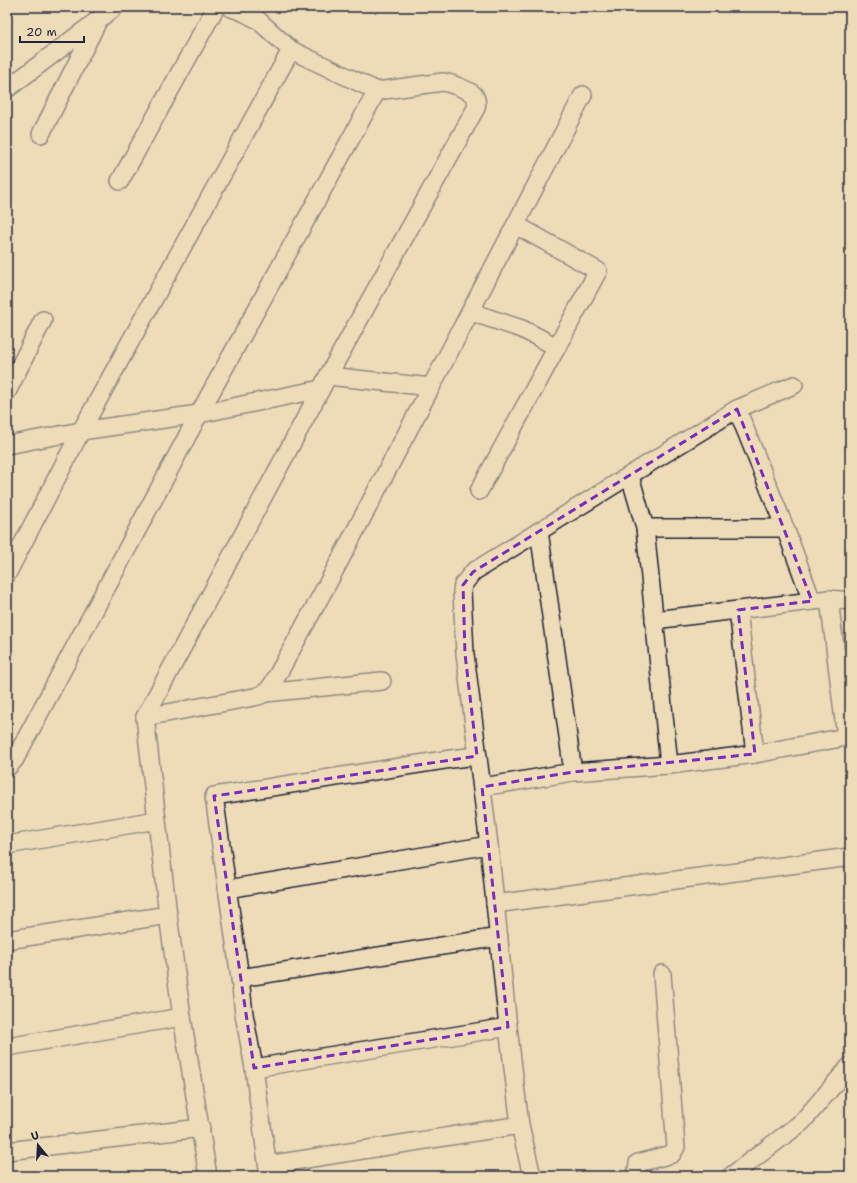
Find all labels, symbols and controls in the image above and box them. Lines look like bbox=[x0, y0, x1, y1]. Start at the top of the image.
scale bar bbox=[20, 18, 84, 44]
text: 20 m bbox=[26, 24, 57, 40]
north arrow bbox=[18, 1125, 58, 1165]
text: U bbox=[29, 1128, 41, 1144]

